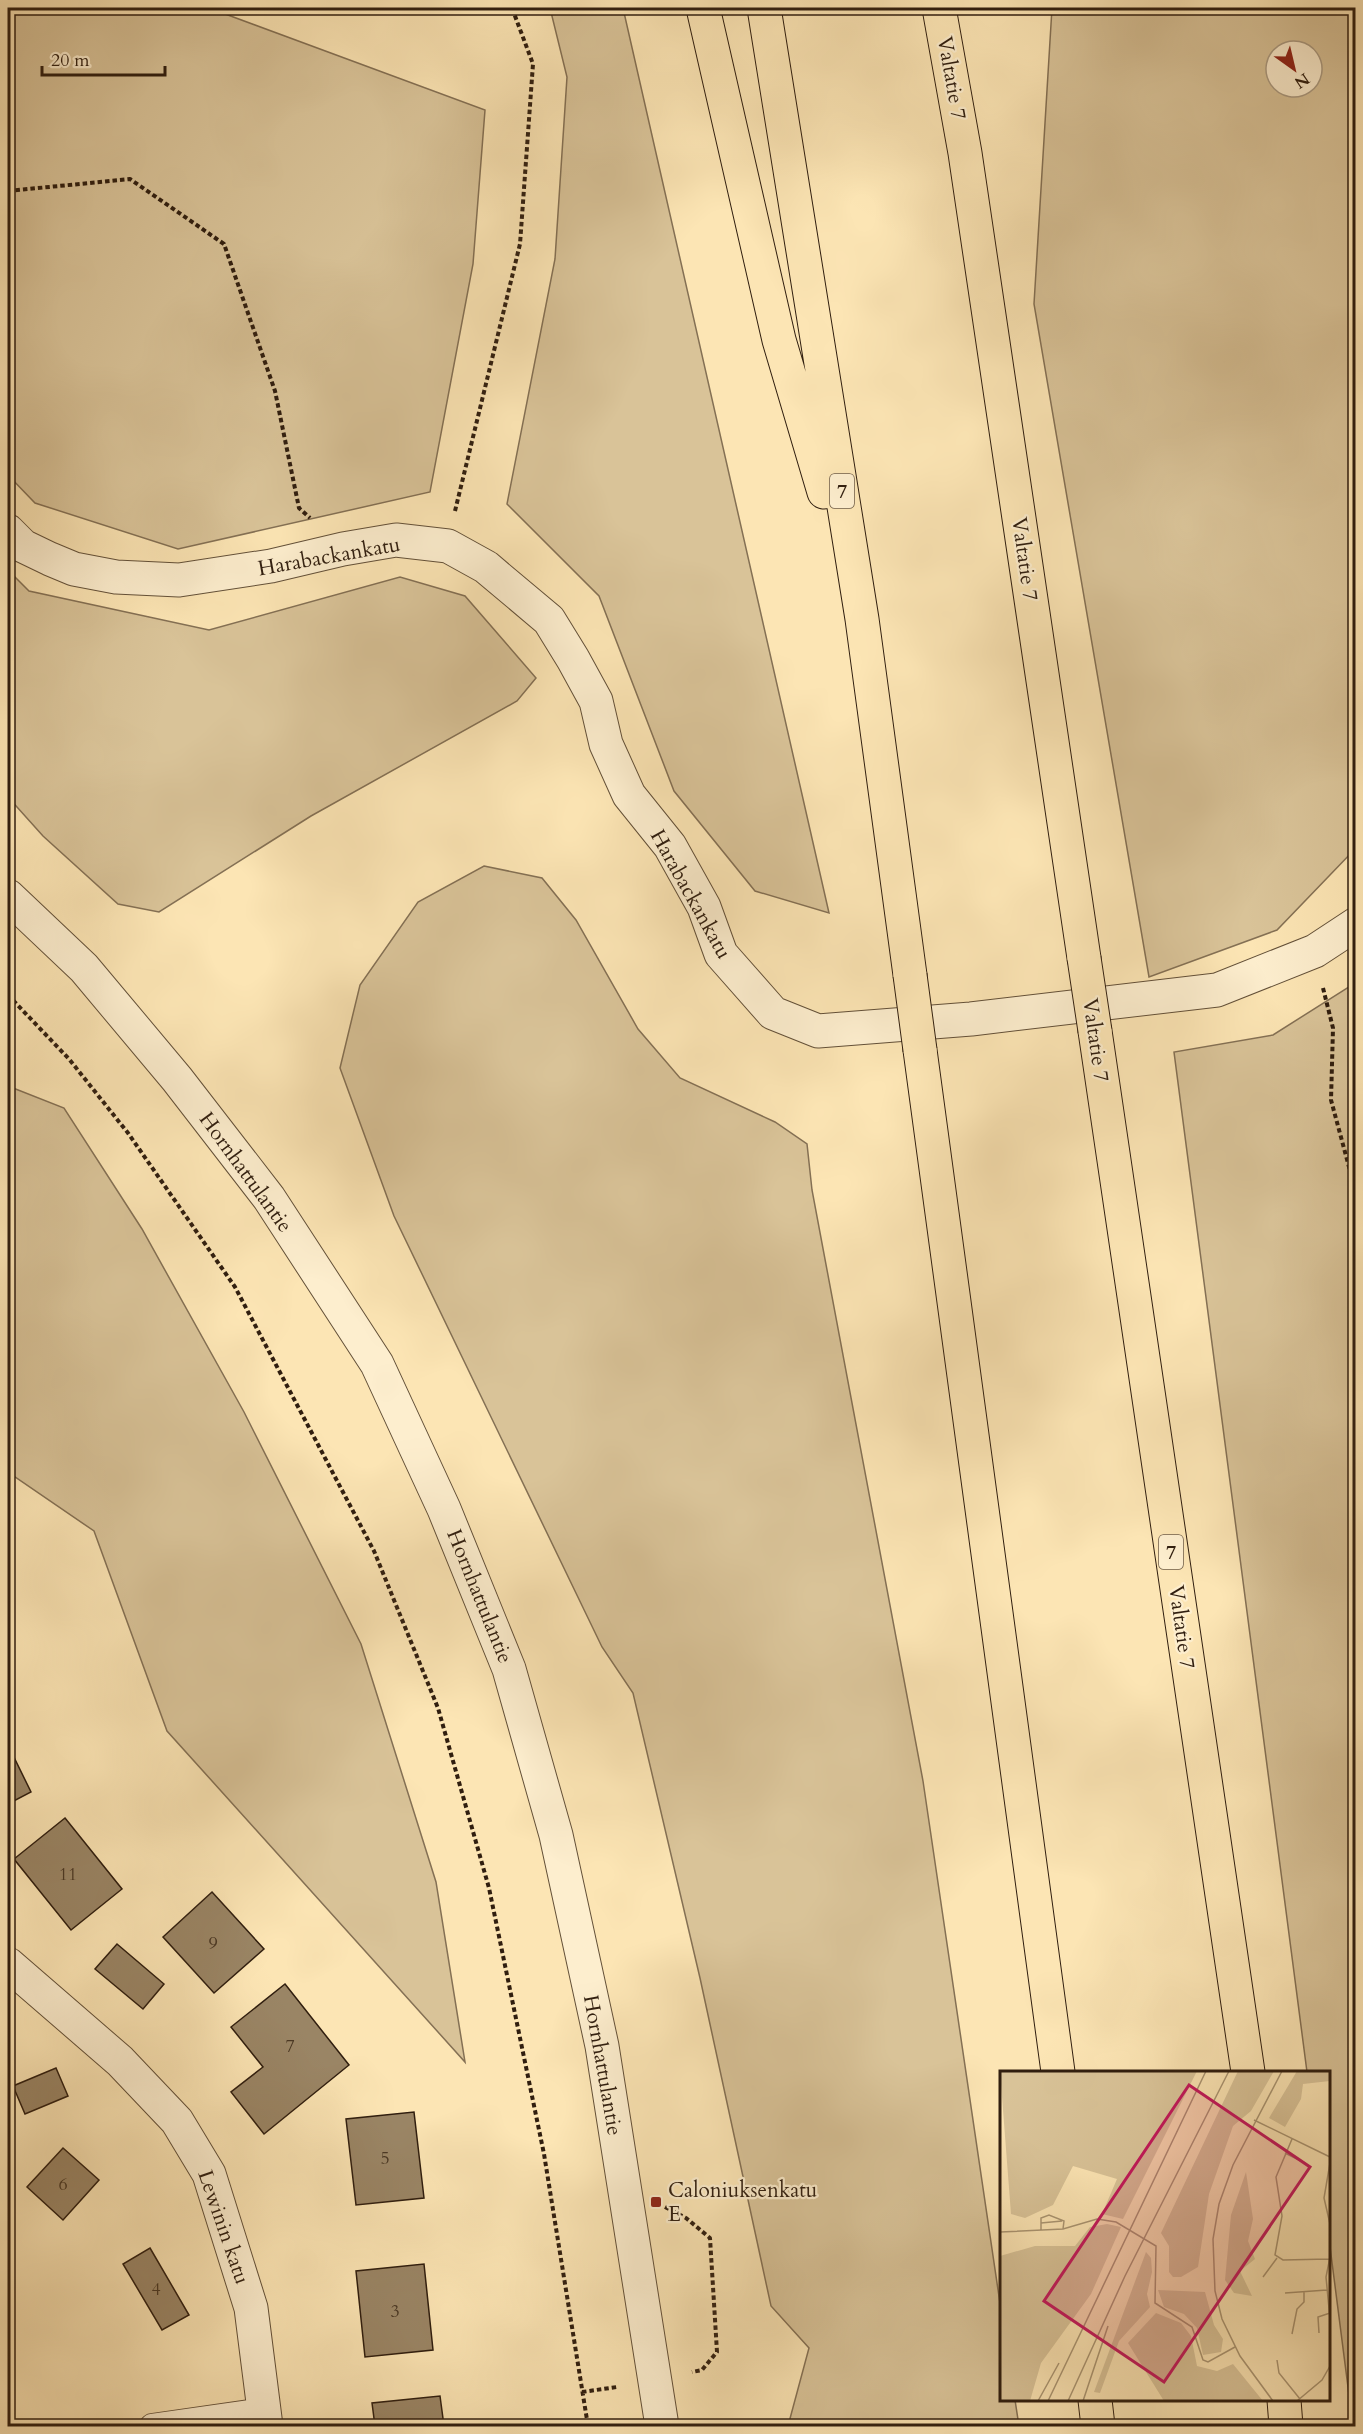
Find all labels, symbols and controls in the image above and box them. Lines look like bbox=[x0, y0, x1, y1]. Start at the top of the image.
street label: Valtatie 7 bbox=[930, 34, 973, 122]
scale bar bbox=[42, 39, 165, 77]
north arrow bbox=[1264, 39, 1324, 99]
text: 20 m bbox=[51, 48, 90, 73]
text: N bbox=[1290, 68, 1314, 94]
road number: 7 bbox=[830, 474, 854, 508]
street label: Valtatie 7 bbox=[1004, 515, 1045, 603]
street label: Harabackankatu bbox=[256, 530, 403, 583]
street label: Harabackankatu bbox=[643, 824, 738, 964]
street label: Valtatie 7 bbox=[1075, 996, 1116, 1084]
street label: Hornhattulantie bbox=[192, 1106, 299, 1238]
street label: Hornhattulantie bbox=[439, 1525, 520, 1668]
road number: 7 bbox=[1159, 1535, 1183, 1569]
street label: Valtatie 7 bbox=[1161, 1583, 1202, 1671]
house number: 11 bbox=[59, 1862, 77, 1887]
house number: 9 bbox=[208, 1931, 218, 1956]
street label: Hornhattulantie bbox=[576, 1992, 629, 2138]
house number: 7 bbox=[285, 2034, 295, 2059]
inset map bbox=[1000, 2071, 1330, 2401]
house number: 5 bbox=[380, 2146, 390, 2171]
street label: Lewinin katu bbox=[190, 2166, 257, 2288]
house number: 6 bbox=[58, 2172, 68, 2197]
place label: Caloniuksenkatu E bbox=[668, 2176, 817, 2229]
marker: Caloniuksenkatu E bbox=[649, 2195, 663, 2209]
house number: 4 bbox=[151, 2277, 161, 2302]
house number: 3 bbox=[390, 2299, 400, 2324]

